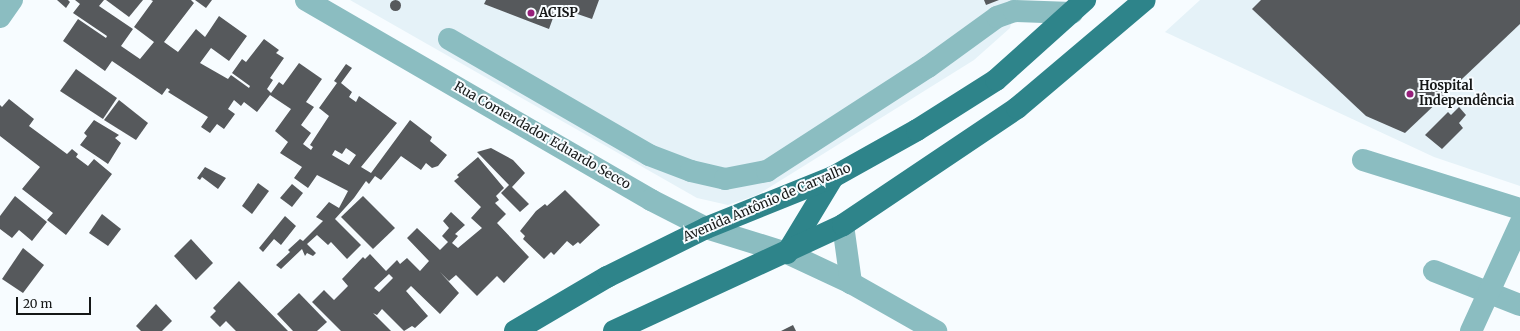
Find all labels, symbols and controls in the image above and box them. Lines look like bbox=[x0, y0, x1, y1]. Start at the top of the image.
place label: ACISP bbox=[539, 5, 578, 21]
marker: ACISP bbox=[526, 8, 536, 18]
street label: Rua Comendador Eduardo Secco bbox=[451, 79, 633, 193]
place label: Hospital Independência bbox=[1419, 79, 1514, 110]
marker: Hospital Independência bbox=[1404, 88, 1416, 100]
street label: Avenida Antônio de Carvalho bbox=[681, 161, 853, 245]
scale bar bbox=[18, 289, 93, 315]
text: 20 m bbox=[23, 296, 52, 311]

